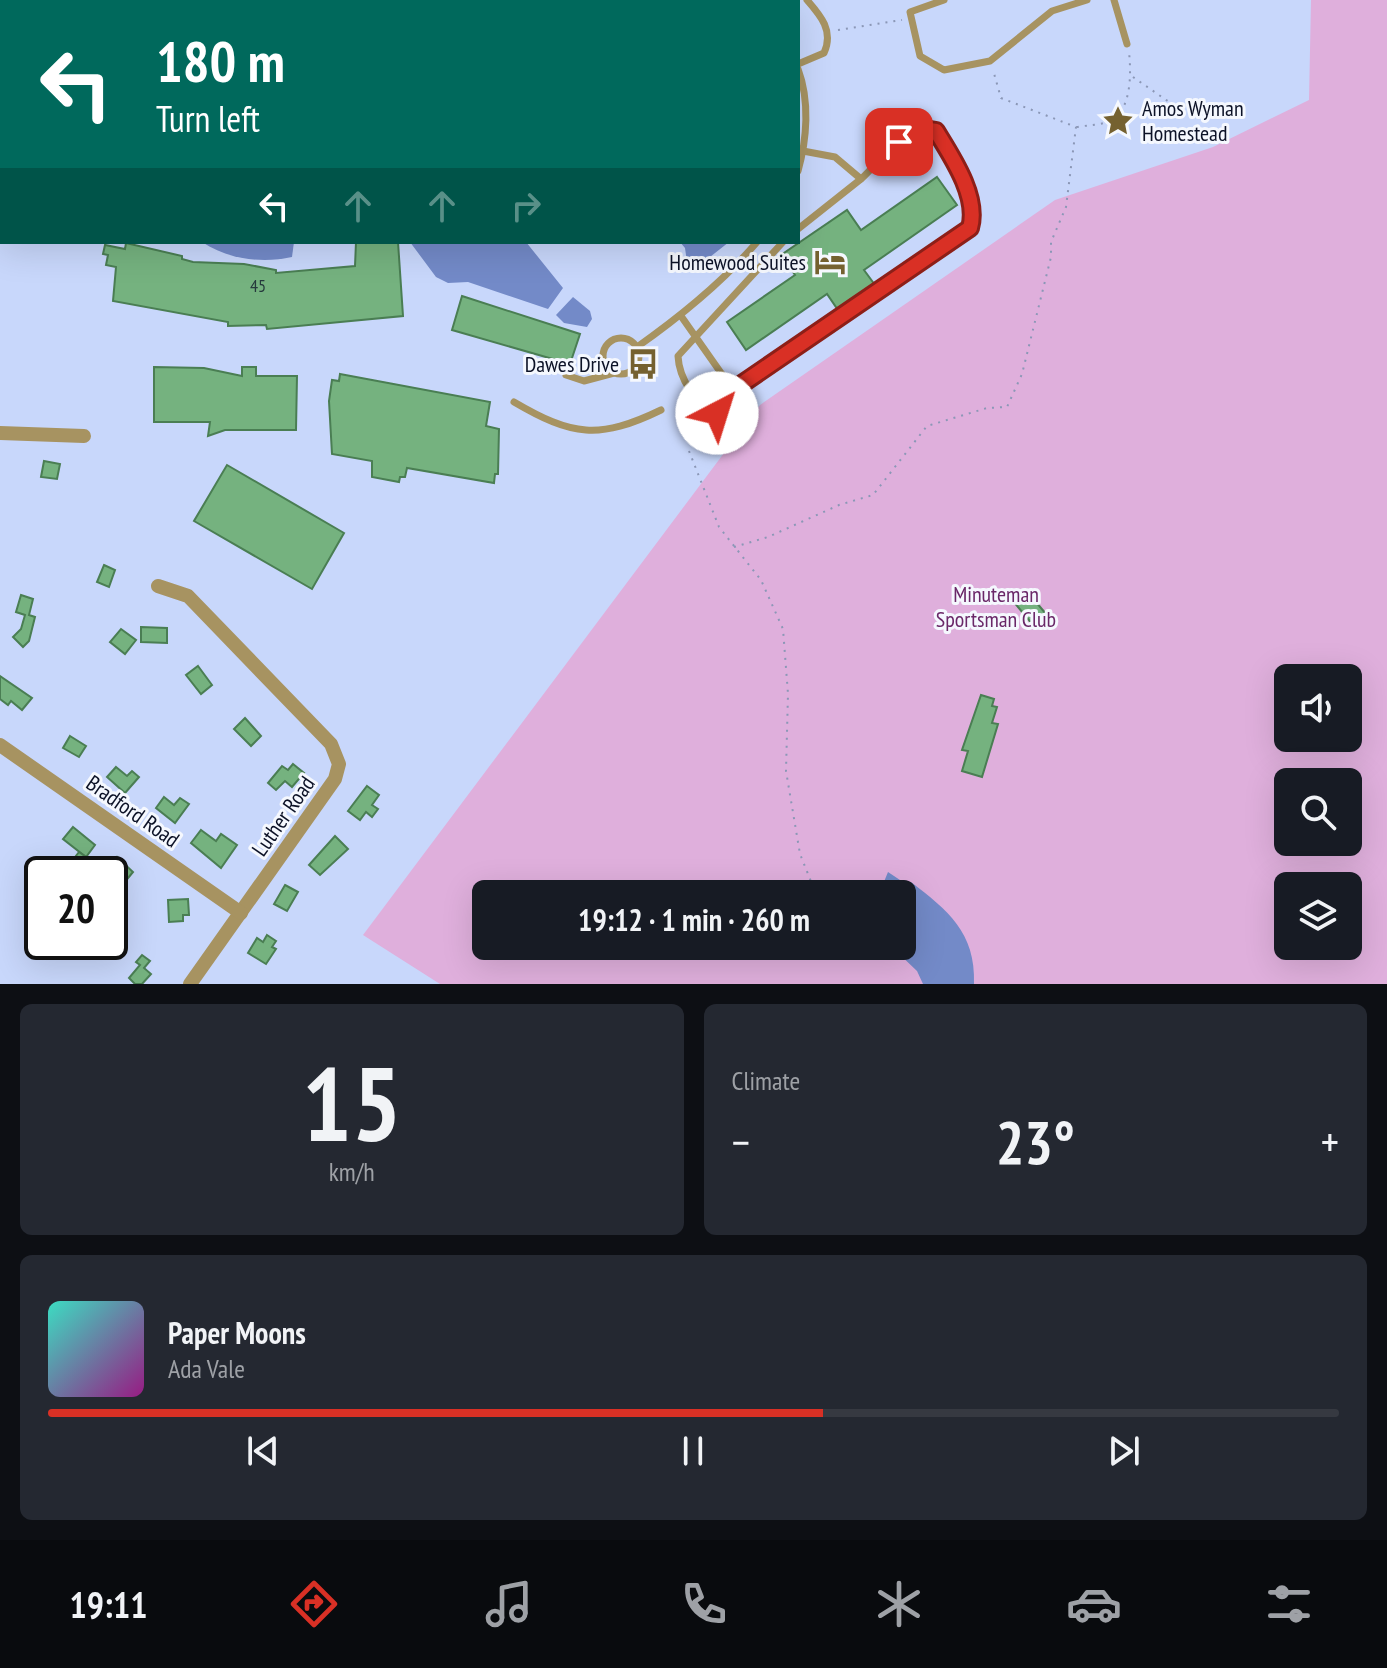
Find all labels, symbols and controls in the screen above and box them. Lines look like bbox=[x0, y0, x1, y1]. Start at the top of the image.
text: 180 m bbox=[156, 25, 285, 97]
icon: left bbox=[24, 32, 128, 136]
place label: Amos Wyman Homestead bbox=[1142, 94, 1244, 147]
text: Turn left bbox=[156, 95, 260, 142]
place icon: Amos Wyman Homestead bbox=[1101, 104, 1135, 138]
pin bbox=[865, 108, 933, 176]
icon: arrive bbox=[877, 120, 921, 164]
icon: left bbox=[252, 184, 296, 228]
icon: ahead bbox=[336, 184, 380, 228]
icon: ahead bbox=[420, 184, 464, 228]
icon: right bbox=[504, 184, 548, 228]
hotel icon: Homewood Suites bbox=[813, 245, 847, 279]
place label: Homewood Suites bbox=[669, 248, 806, 276]
house number: 45 bbox=[250, 274, 266, 297]
bus stop icon: Dawes Drive bbox=[626, 347, 660, 381]
place label: Dawes Drive bbox=[525, 350, 619, 378]
position arrow bbox=[675, 371, 759, 455]
park label: Minuteman Sportsman Club bbox=[936, 580, 1056, 633]
map controls bbox=[1274, 664, 1362, 960]
button: sound bbox=[1274, 664, 1362, 752]
button: search bbox=[1274, 768, 1362, 856]
street label: Bradford Road bbox=[81, 769, 185, 853]
street label: Luther Road bbox=[245, 771, 321, 861]
speed limit sign: 20 bbox=[24, 856, 128, 960]
button: layers bbox=[1274, 872, 1362, 960]
text: 19:12 · 1 min · 260 m bbox=[578, 900, 810, 939]
text: 15 bbox=[302, 1035, 401, 1170]
text: Climate bbox=[732, 1064, 800, 1097]
text: 23° bbox=[996, 1103, 1075, 1181]
text: − bbox=[732, 1113, 750, 1170]
text: + bbox=[1321, 1113, 1339, 1170]
text: km/h bbox=[329, 1155, 375, 1188]
text: Paper Moons bbox=[168, 1313, 306, 1352]
text: Ada Vale bbox=[168, 1352, 245, 1385]
icon: previous bbox=[241, 1429, 285, 1473]
icon: pause bbox=[671, 1429, 715, 1473]
icon: next bbox=[1102, 1429, 1146, 1473]
icon: directions bbox=[286, 1576, 342, 1632]
icon: music bbox=[481, 1576, 537, 1632]
icon: phone bbox=[676, 1576, 732, 1632]
icon: climate bbox=[871, 1576, 927, 1632]
icon: car bbox=[1066, 1576, 1122, 1632]
icon: filters bbox=[1261, 1576, 1317, 1632]
text: 19:11 bbox=[70, 1581, 147, 1628]

